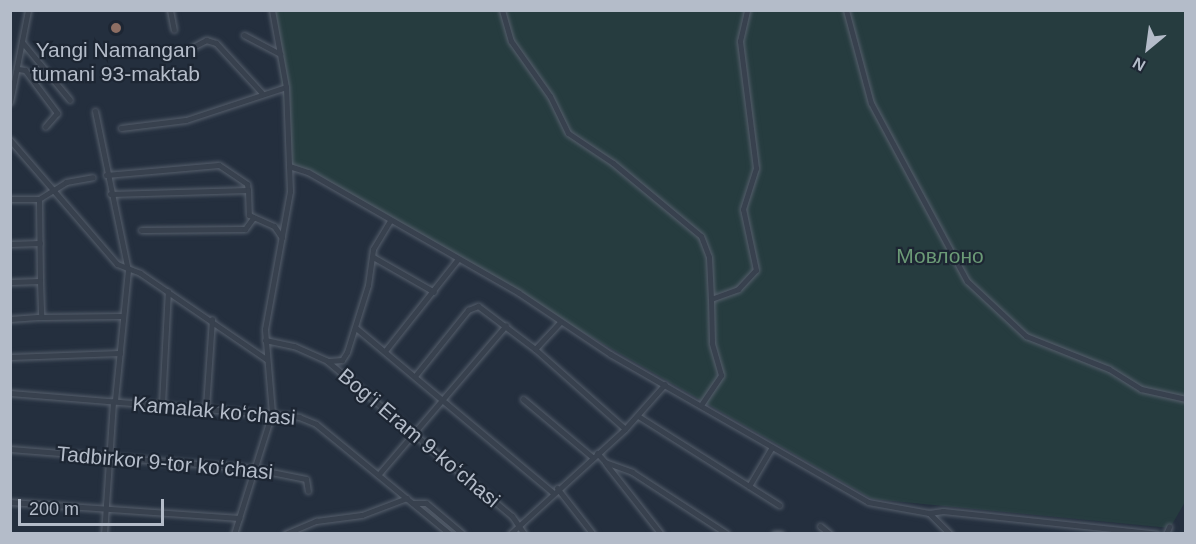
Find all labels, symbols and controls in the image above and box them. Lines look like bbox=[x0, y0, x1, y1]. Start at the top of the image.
north arrow bbox=[1118, 18, 1178, 78]
marker: Yangi Namangan tumani 93-maktab bbox=[109, 21, 123, 35]
place label: Yangi Namangan tumani 93-maktab bbox=[32, 37, 200, 87]
text: N bbox=[1130, 54, 1148, 74]
park label: Мовлоно bbox=[896, 243, 984, 269]
street label: Bogʻi Eram 9-koʻchasi bbox=[333, 363, 505, 513]
street label: Kamalak koʻchasi bbox=[132, 391, 296, 431]
street label: Tadbirkor 9-tor koʻchasi bbox=[56, 441, 274, 485]
scale bar bbox=[21, 487, 166, 525]
text: 200 m bbox=[29, 499, 79, 519]

